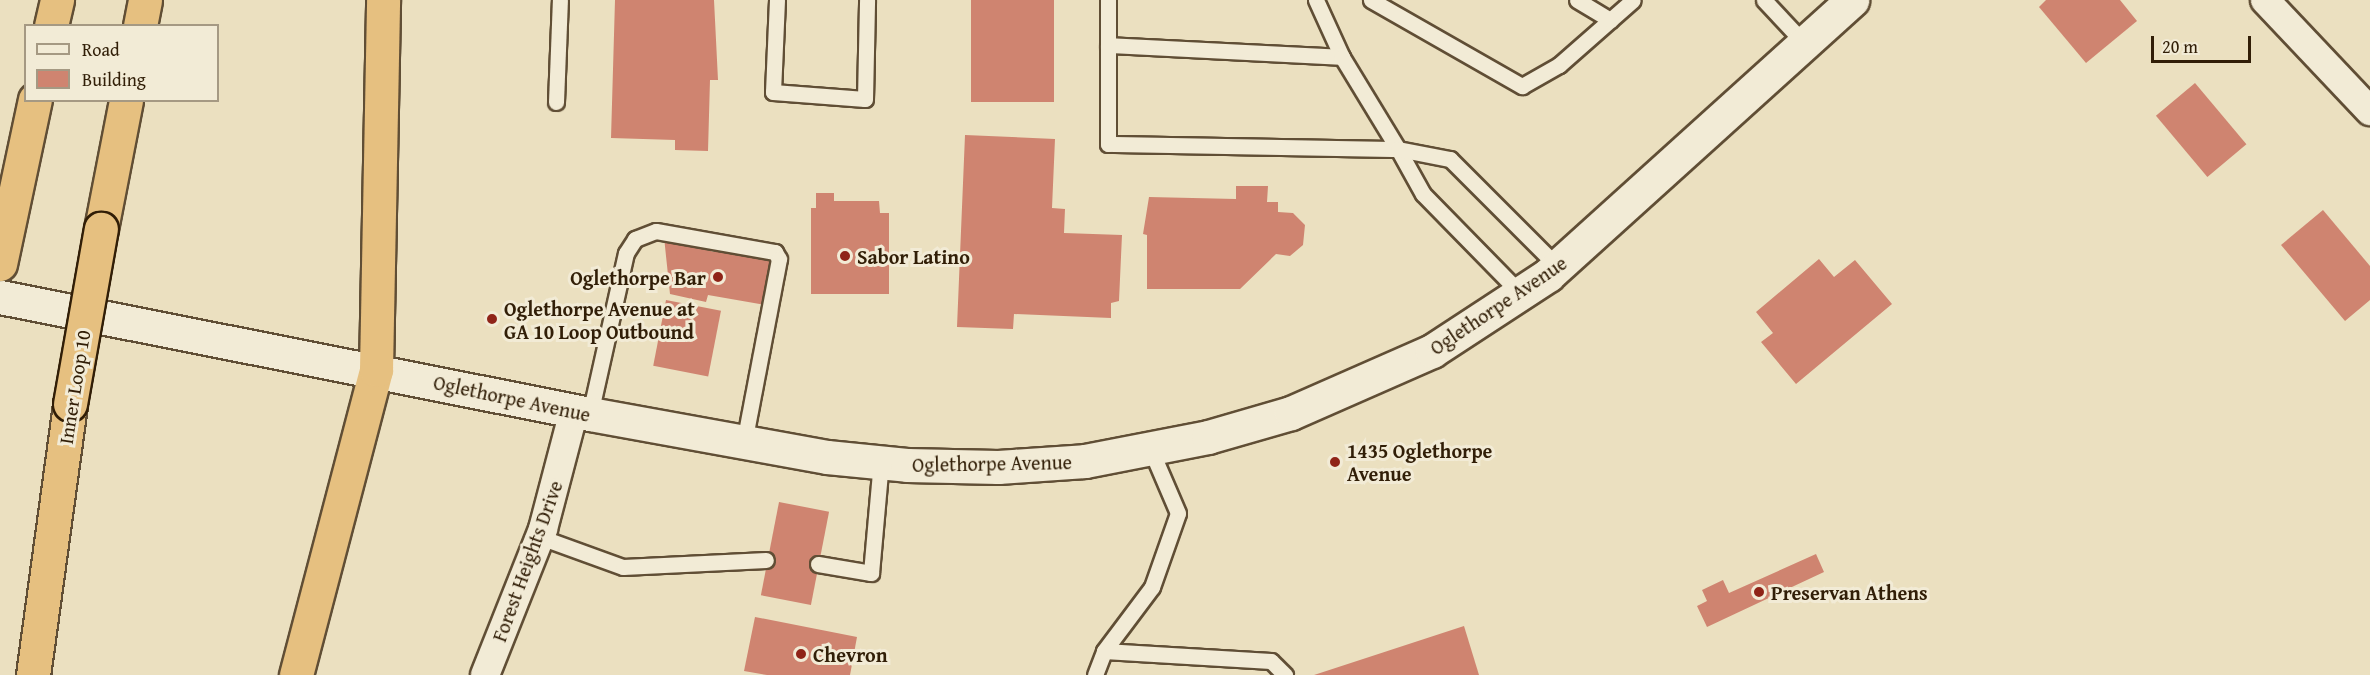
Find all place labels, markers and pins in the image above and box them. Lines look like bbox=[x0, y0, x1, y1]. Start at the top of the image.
place label: Sabor Latino bbox=[857, 244, 970, 268]
marker: Sabor Latino bbox=[838, 249, 852, 263]
place label: Oglethorpe Bar bbox=[570, 265, 706, 289]
marker: Oglethorpe Bar bbox=[711, 270, 725, 284]
place label: Oglethorpe Avenue at GA 10 Loop Outbound bbox=[504, 296, 695, 343]
marker: Oglethorpe Avenue at GA 10 Loop Outbound bbox=[485, 312, 499, 326]
place label: 1435 Oglethorpe Avenue bbox=[1347, 438, 1492, 485]
marker: 1435 Oglethorpe Avenue bbox=[1328, 455, 1342, 469]
place label: Preservan Athens bbox=[1771, 580, 1928, 604]
marker: Preservan Athens bbox=[1752, 585, 1766, 599]
place label: Chevron bbox=[813, 642, 888, 666]
marker: Chevron bbox=[794, 647, 808, 661]

